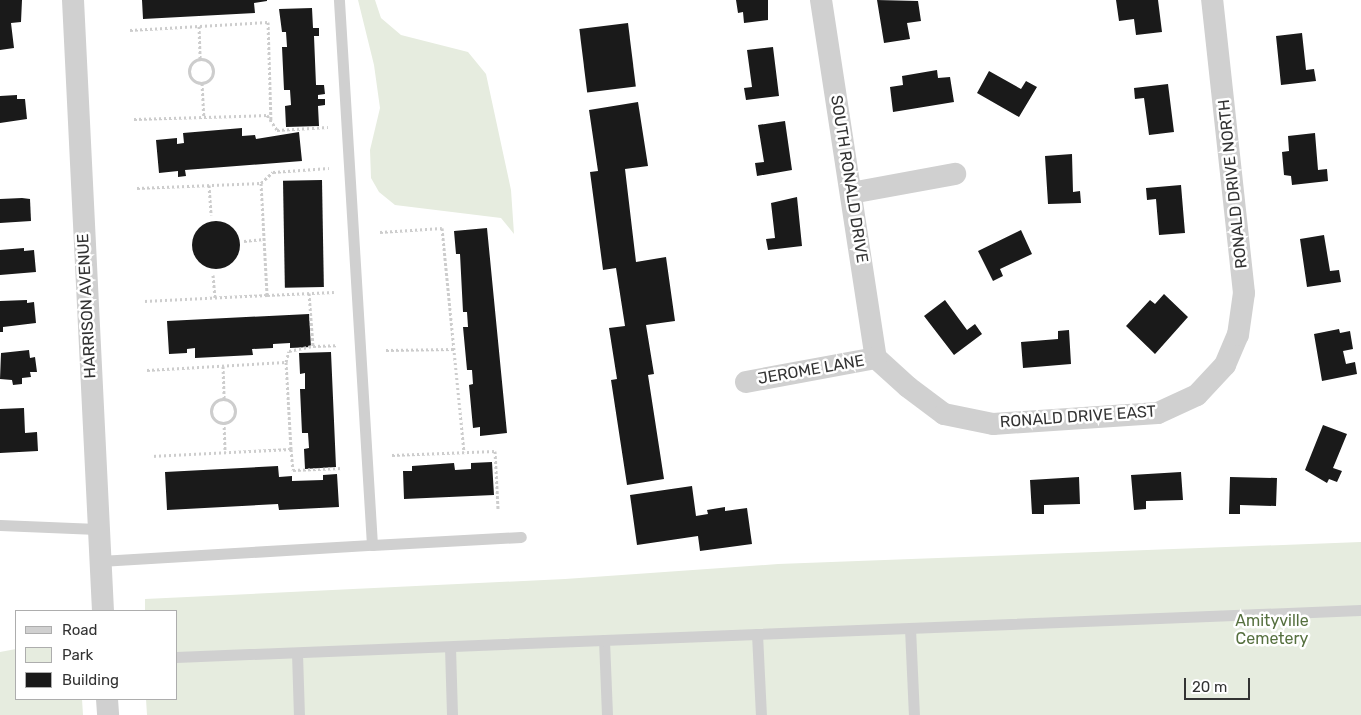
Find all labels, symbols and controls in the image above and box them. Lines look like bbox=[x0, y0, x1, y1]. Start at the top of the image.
street label: SOUTH RONALD DRIVE bbox=[826, 94, 872, 264]
street label: RONALD DRIVE NORTH bbox=[1215, 98, 1251, 270]
street label: HARRISON AVENUE bbox=[74, 233, 100, 379]
street label: JEROME LANE bbox=[756, 351, 866, 389]
street label: RONALD DRIVE EAST bbox=[999, 402, 1157, 432]
legend bbox=[15, 610, 178, 700]
park label: Amityville Cemetery bbox=[1235, 611, 1309, 649]
text: Road bbox=[62, 621, 98, 639]
text: Park bbox=[62, 646, 93, 664]
scale bar bbox=[1186, 668, 1252, 700]
text: Building bbox=[62, 671, 119, 689]
text: 20 m bbox=[1192, 678, 1227, 696]

